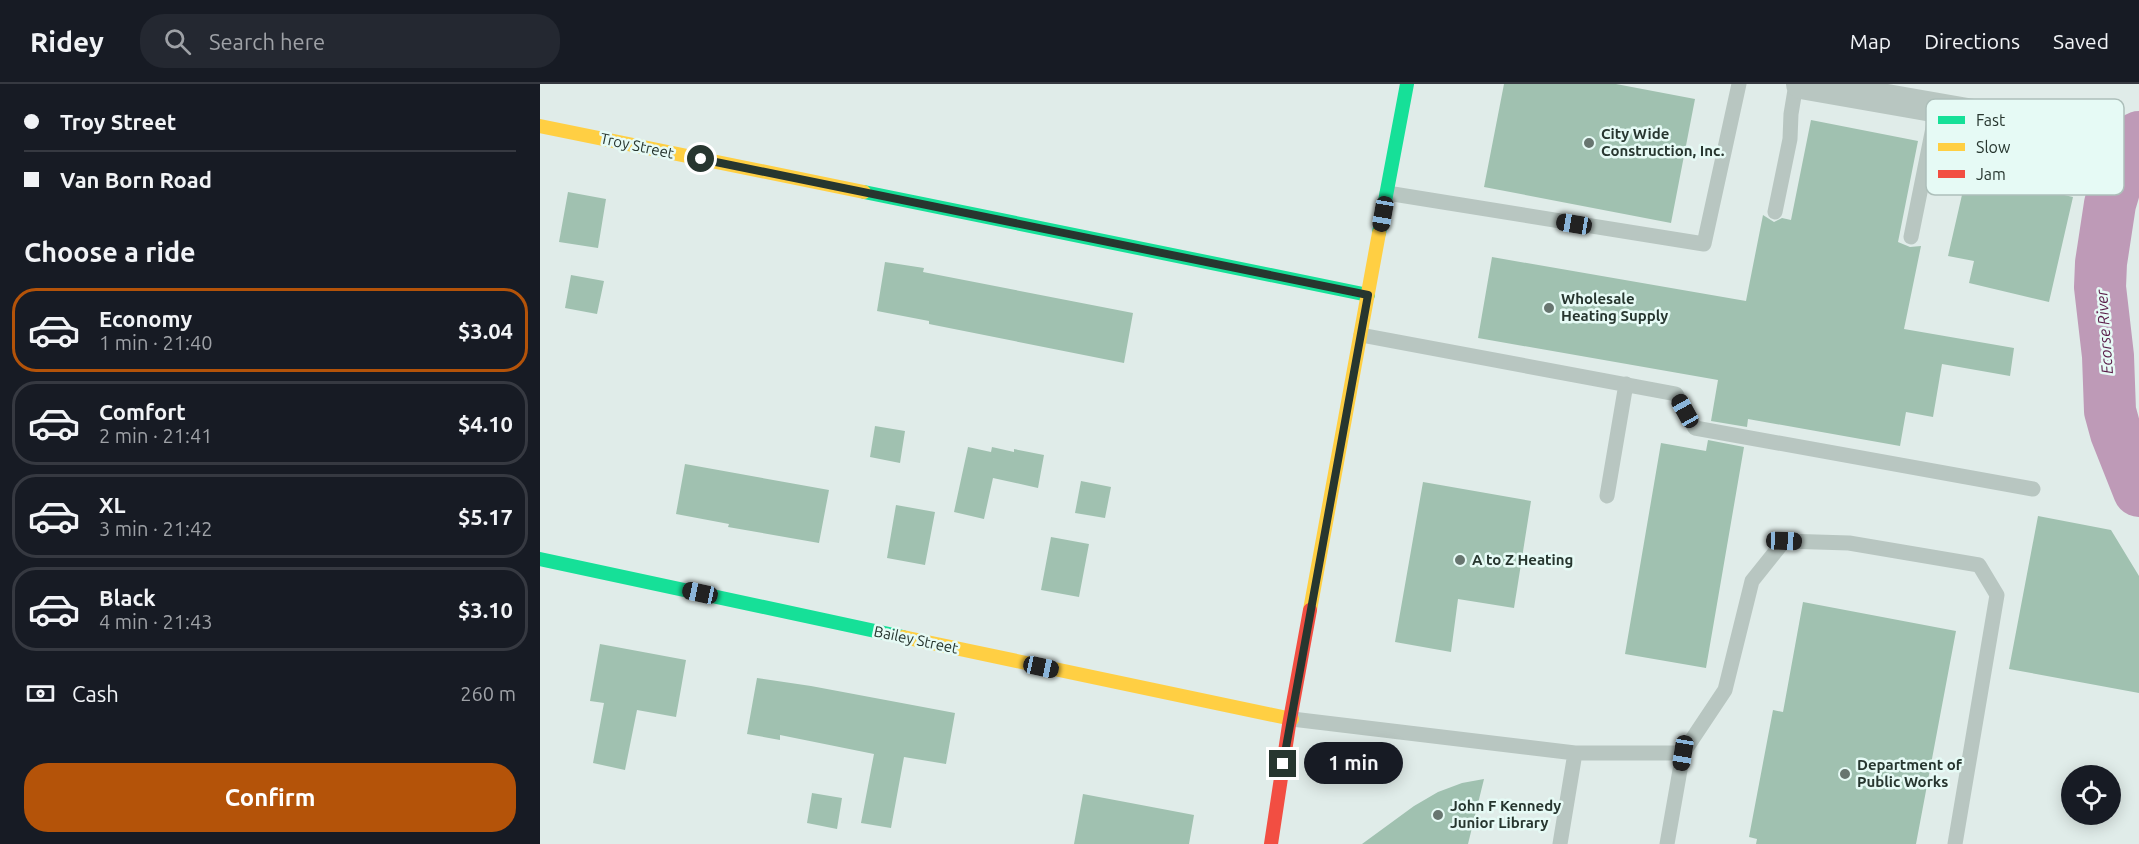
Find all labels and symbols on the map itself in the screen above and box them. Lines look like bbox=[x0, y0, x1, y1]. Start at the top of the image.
legend bbox=[1926, 99, 2124, 195]
text: Fast bbox=[1976, 111, 2006, 129]
place label: City Wide Construction, Inc. bbox=[1601, 125, 1725, 159]
street label: Troy Street bbox=[599, 129, 676, 162]
marker: City Wide Construction, Inc. bbox=[1582, 136, 1596, 150]
text: Slow bbox=[1976, 138, 2011, 156]
route start bbox=[687, 145, 714, 172]
text: Jam bbox=[1976, 165, 2006, 183]
car bbox=[1371, 195, 1395, 233]
car bbox=[1555, 212, 1593, 236]
water label: Ecorse River bbox=[2092, 288, 2116, 375]
place label: Wholesale Heating Supply bbox=[1561, 290, 1668, 324]
marker: Wholesale Heating Supply bbox=[1542, 301, 1556, 315]
car bbox=[1668, 391, 1702, 431]
car bbox=[1766, 531, 1802, 551]
place label: A to Z Heating bbox=[1472, 551, 1573, 568]
marker: A to Z Heating bbox=[1453, 553, 1467, 567]
car bbox=[681, 580, 719, 606]
street label: Bailey Street bbox=[872, 622, 960, 657]
car bbox=[1022, 654, 1060, 680]
car bbox=[1671, 734, 1695, 772]
callout: 1 min bbox=[1304, 743, 1403, 785]
route end bbox=[1269, 750, 1296, 777]
place label: Department of Public Works bbox=[1857, 756, 1963, 790]
marker: Department of Public Works bbox=[1838, 767, 1852, 781]
place label: John F Kennedy Junior Library bbox=[1450, 797, 1561, 831]
marker: John F Kennedy Junior Library bbox=[1431, 808, 1445, 822]

